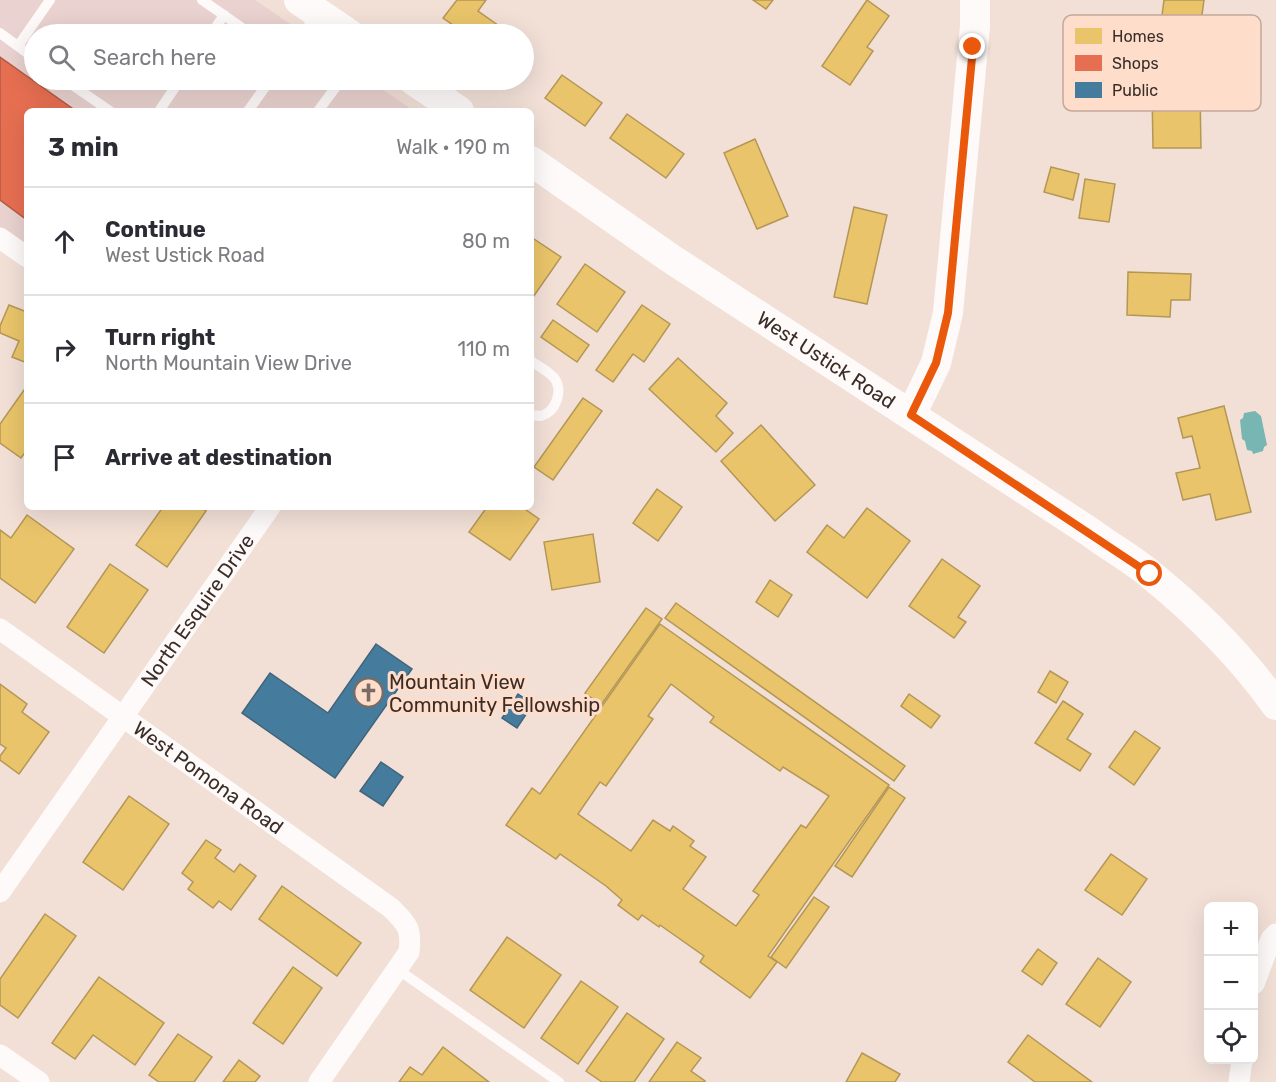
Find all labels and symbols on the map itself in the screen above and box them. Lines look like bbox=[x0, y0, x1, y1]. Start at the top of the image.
legend bbox=[1063, 15, 1261, 111]
text: Homes bbox=[1112, 27, 1164, 46]
route end bbox=[959, 33, 985, 59]
text: Shops bbox=[1112, 54, 1159, 73]
text: Public bbox=[1112, 81, 1158, 100]
street label: West Ustick Road bbox=[753, 306, 900, 414]
street label: North Esquire Drive bbox=[136, 529, 259, 691]
route start bbox=[1136, 560, 1162, 586]
place label: Mountain View Community Fellowship bbox=[389, 670, 600, 717]
church icon: Mountain View Community Fellowship bbox=[352, 677, 384, 709]
street label: West Pomona Road bbox=[129, 716, 288, 839]

